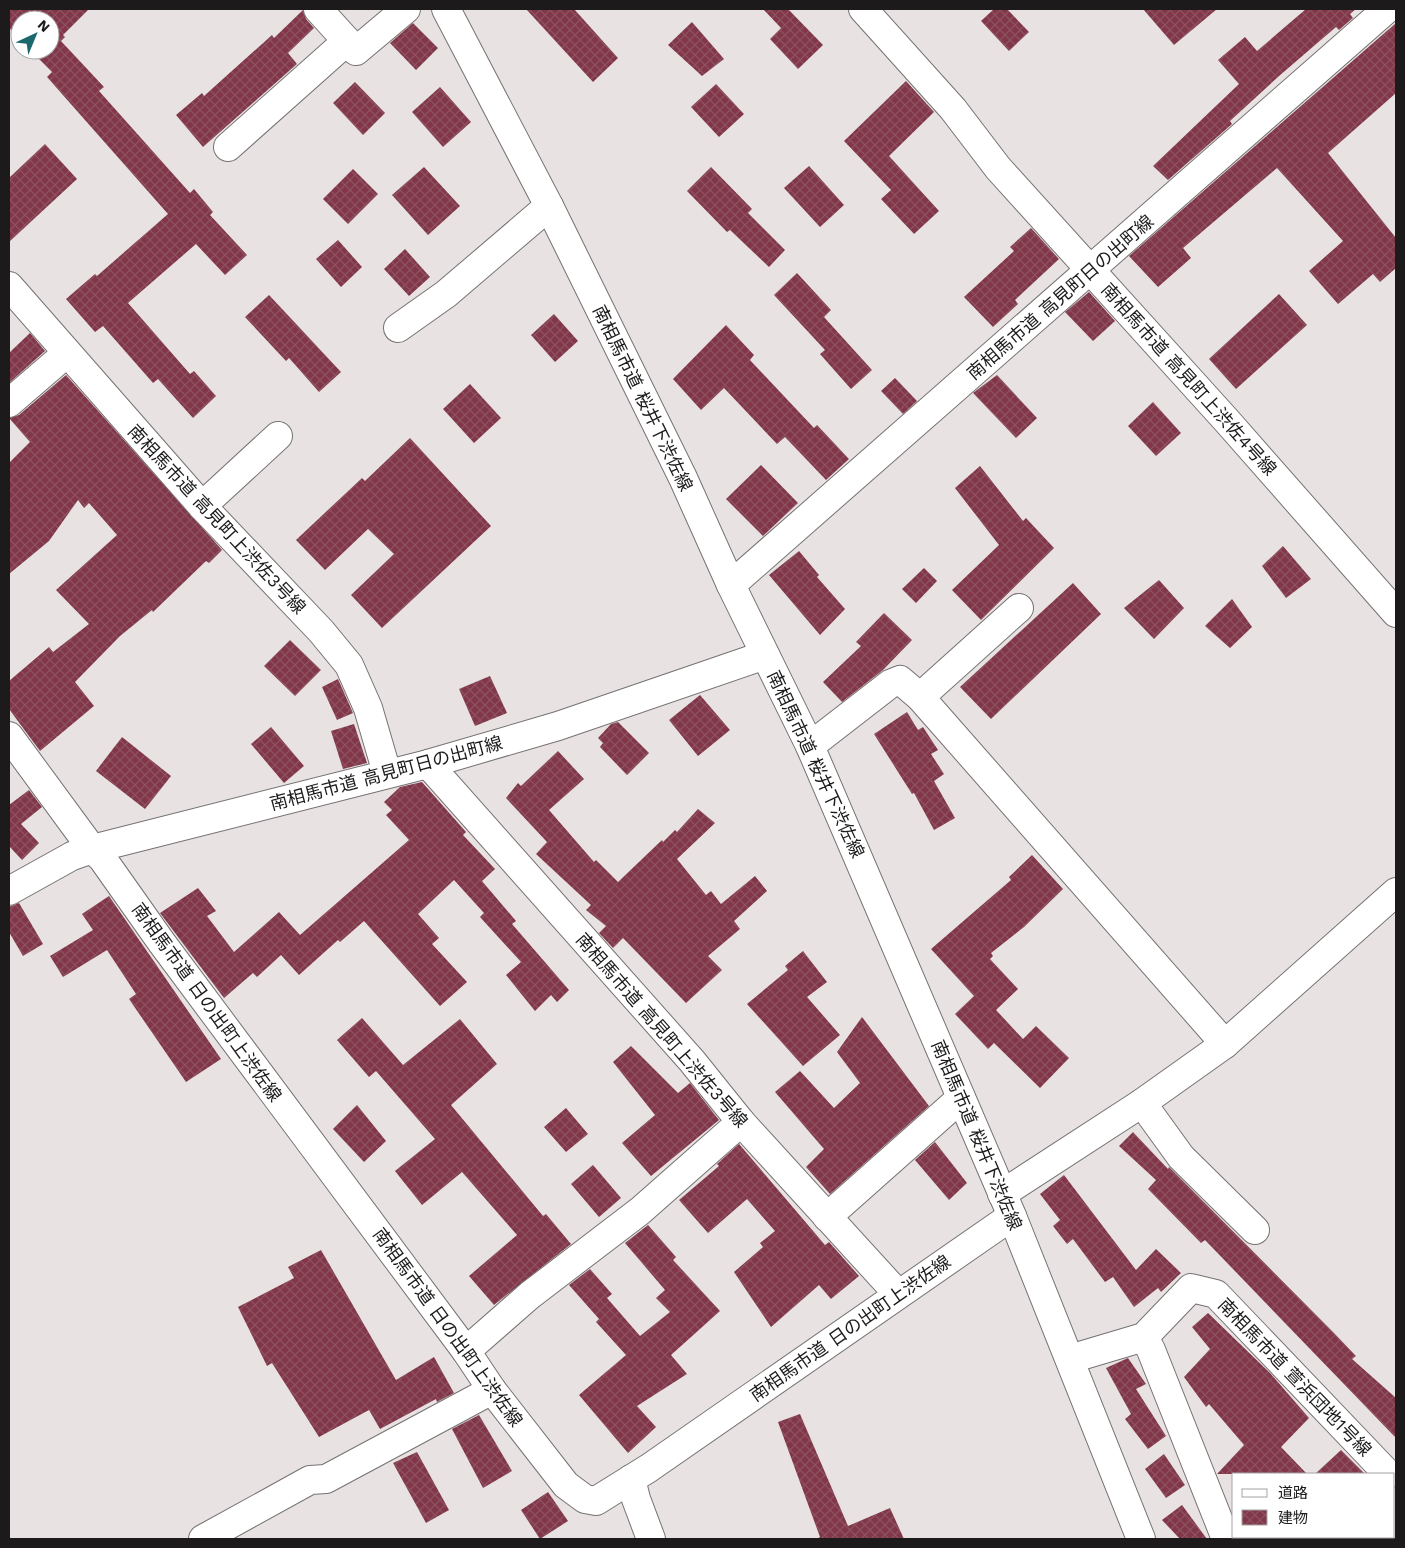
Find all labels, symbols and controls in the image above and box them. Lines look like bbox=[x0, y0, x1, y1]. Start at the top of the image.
north arrow bbox=[10, 10, 60, 60]
text: N bbox=[35, 16, 53, 35]
street label: 南相馬市道 高見町日の出町線 bbox=[962, 210, 1158, 384]
street label: 南相馬市道 高見町上渋佐4号線 bbox=[1097, 279, 1281, 479]
street label: 南相馬市道 桜井下渋佐線 bbox=[589, 302, 697, 494]
street label: 南相馬市道 高見町上渋佐3号線 bbox=[124, 420, 310, 618]
street label: 南相馬市道 桜井下渋佐線 bbox=[763, 667, 869, 861]
street label: 南相馬市道 高見町日の出町線 bbox=[267, 732, 505, 814]
street label: 南相馬市道 日の出町上渋佐線 bbox=[128, 899, 286, 1105]
street label: 南相馬市道 高見町上渋佐3号線 bbox=[572, 929, 752, 1131]
street label: 南相馬市道 桜井下渋佐線 bbox=[927, 1037, 1027, 1233]
street label: 南相馬市道 日の出町上渋佐線 bbox=[369, 1224, 527, 1430]
street label: 南相馬市道 日の出町上渋佐線 bbox=[746, 1251, 954, 1405]
street label: 南相馬市道 萱浜団地1号線 bbox=[1214, 1294, 1376, 1460]
legend bbox=[1232, 1473, 1395, 1538]
text: 道路 bbox=[1278, 1484, 1308, 1502]
text: 建物 bbox=[1278, 1509, 1308, 1527]

